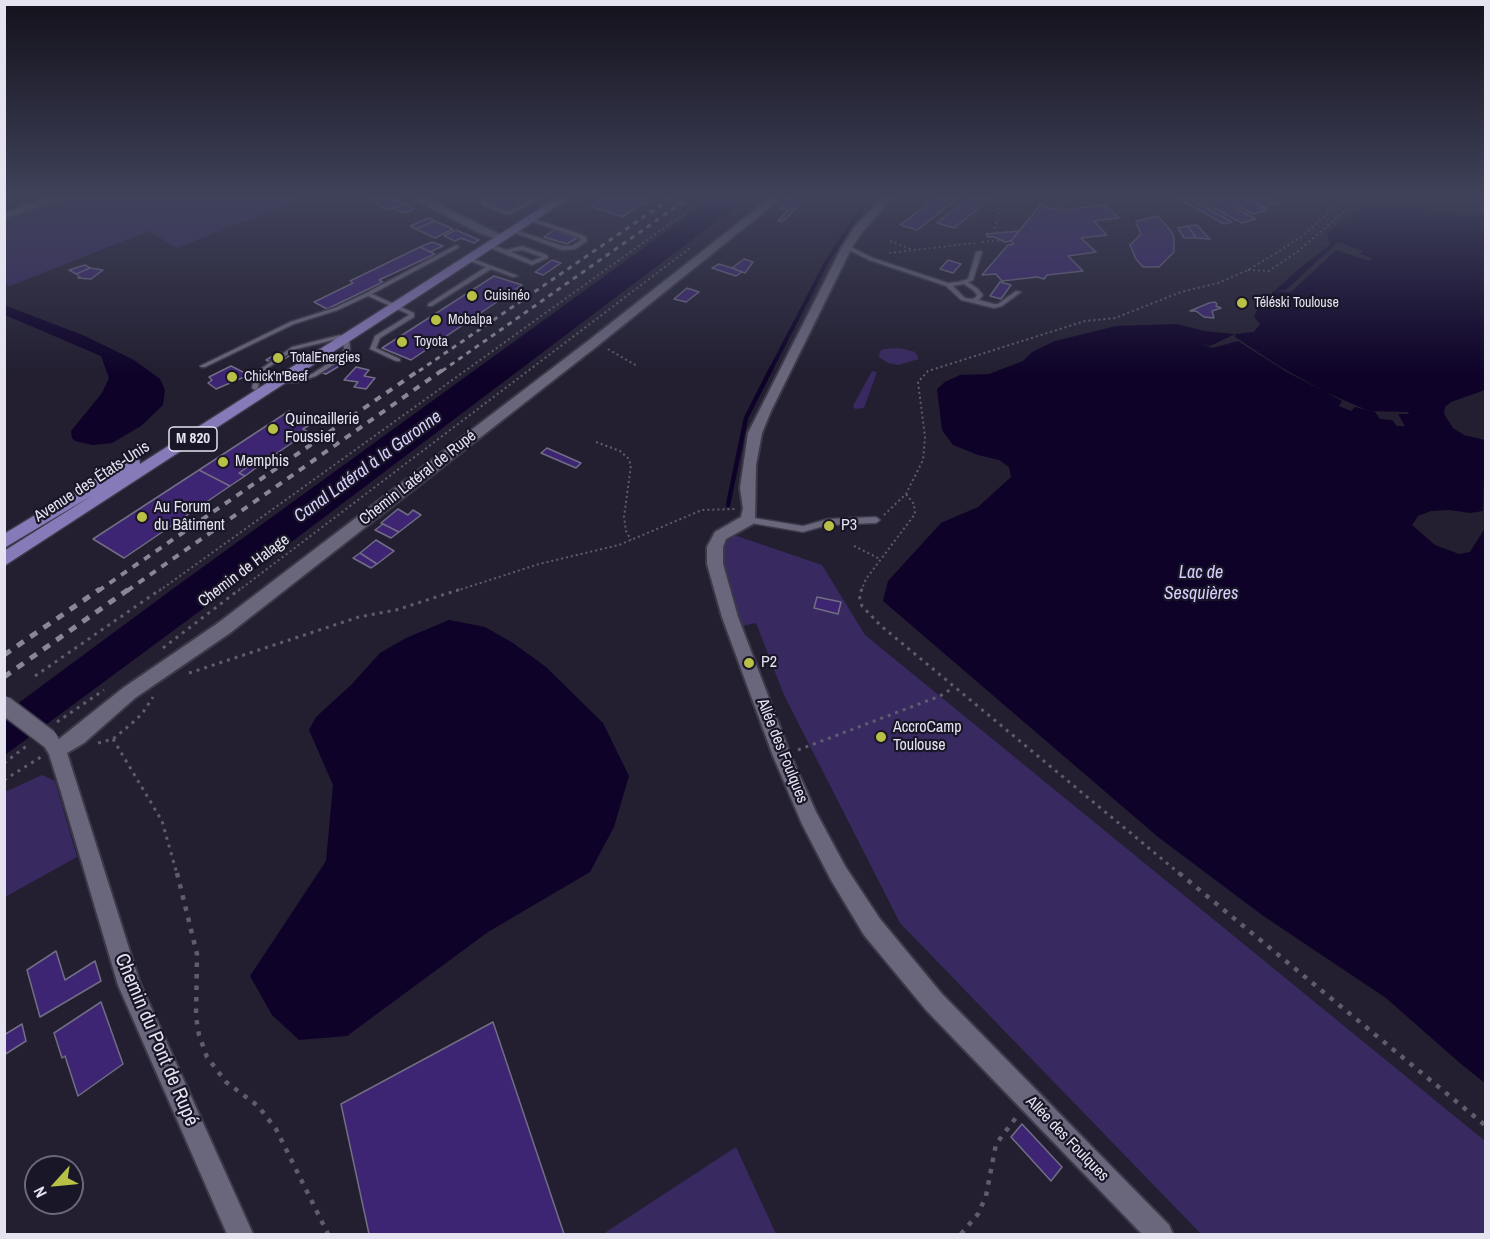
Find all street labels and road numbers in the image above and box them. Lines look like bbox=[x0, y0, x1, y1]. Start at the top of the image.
street label: Chemin Latéral de Rupé bbox=[356, 426, 480, 530]
road number: M 820 bbox=[169, 427, 217, 451]
street label: Avenue des États-Unis bbox=[31, 437, 153, 527]
street label: Chemin de Halage bbox=[195, 530, 293, 612]
street label: Allée des Foulques bbox=[752, 696, 812, 806]
street label: Chemin du Pont de Rupé bbox=[109, 950, 203, 1130]
street label: Allée des Foulques bbox=[1022, 1092, 1112, 1186]

